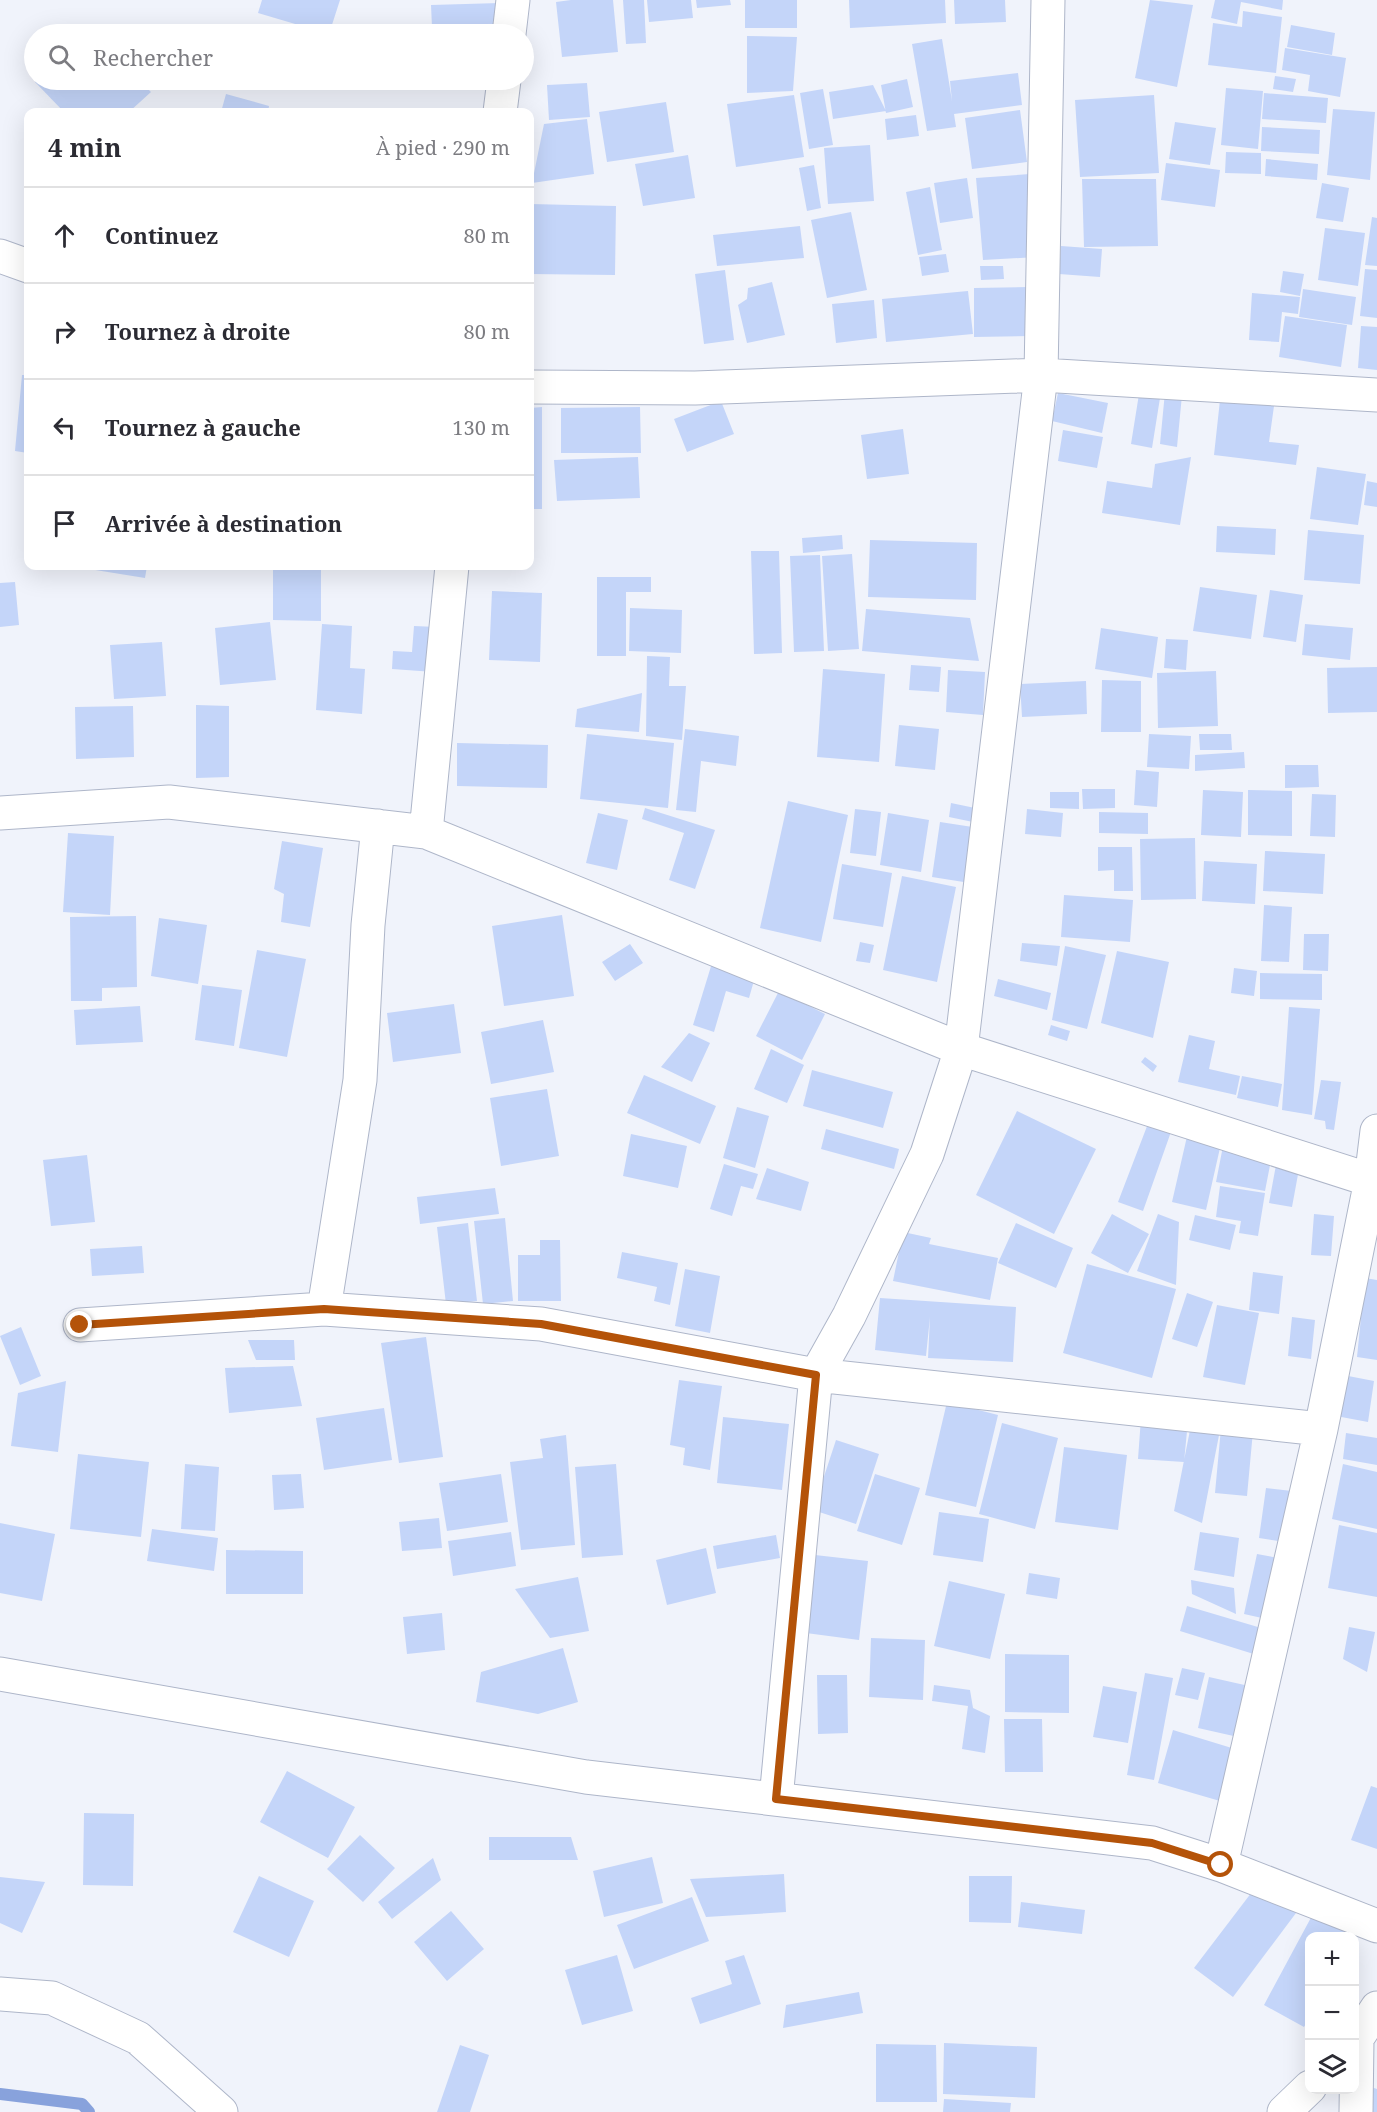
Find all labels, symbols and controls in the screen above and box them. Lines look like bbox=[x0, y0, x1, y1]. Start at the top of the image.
search box bbox=[24, 24, 534, 90]
icon: search bbox=[45, 41, 78, 74]
text: Rechercher bbox=[93, 42, 213, 72]
text: 4 min bbox=[48, 129, 122, 165]
text: À pied · 290 m bbox=[376, 134, 510, 161]
icon: ahead bbox=[48, 219, 81, 252]
text: Continuez bbox=[105, 220, 218, 250]
text: 80 m bbox=[464, 222, 510, 249]
icon: right bbox=[48, 315, 81, 348]
text: Tournez à droite bbox=[105, 316, 290, 346]
text: 80 m bbox=[464, 318, 510, 345]
icon: left bbox=[48, 411, 81, 444]
text: Tournez à gauche bbox=[105, 412, 301, 442]
text: 130 m bbox=[452, 414, 510, 441]
icon: arrive bbox=[48, 507, 81, 540]
text: Arrivée à destination bbox=[105, 508, 342, 538]
route end bbox=[66, 1311, 92, 1337]
route start bbox=[1207, 1851, 1233, 1877]
map controls bbox=[1305, 1932, 1359, 2094]
button: + bbox=[1305, 1932, 1359, 1986]
button: − bbox=[1305, 1986, 1359, 2040]
button: layers bbox=[1305, 2040, 1359, 2094]

